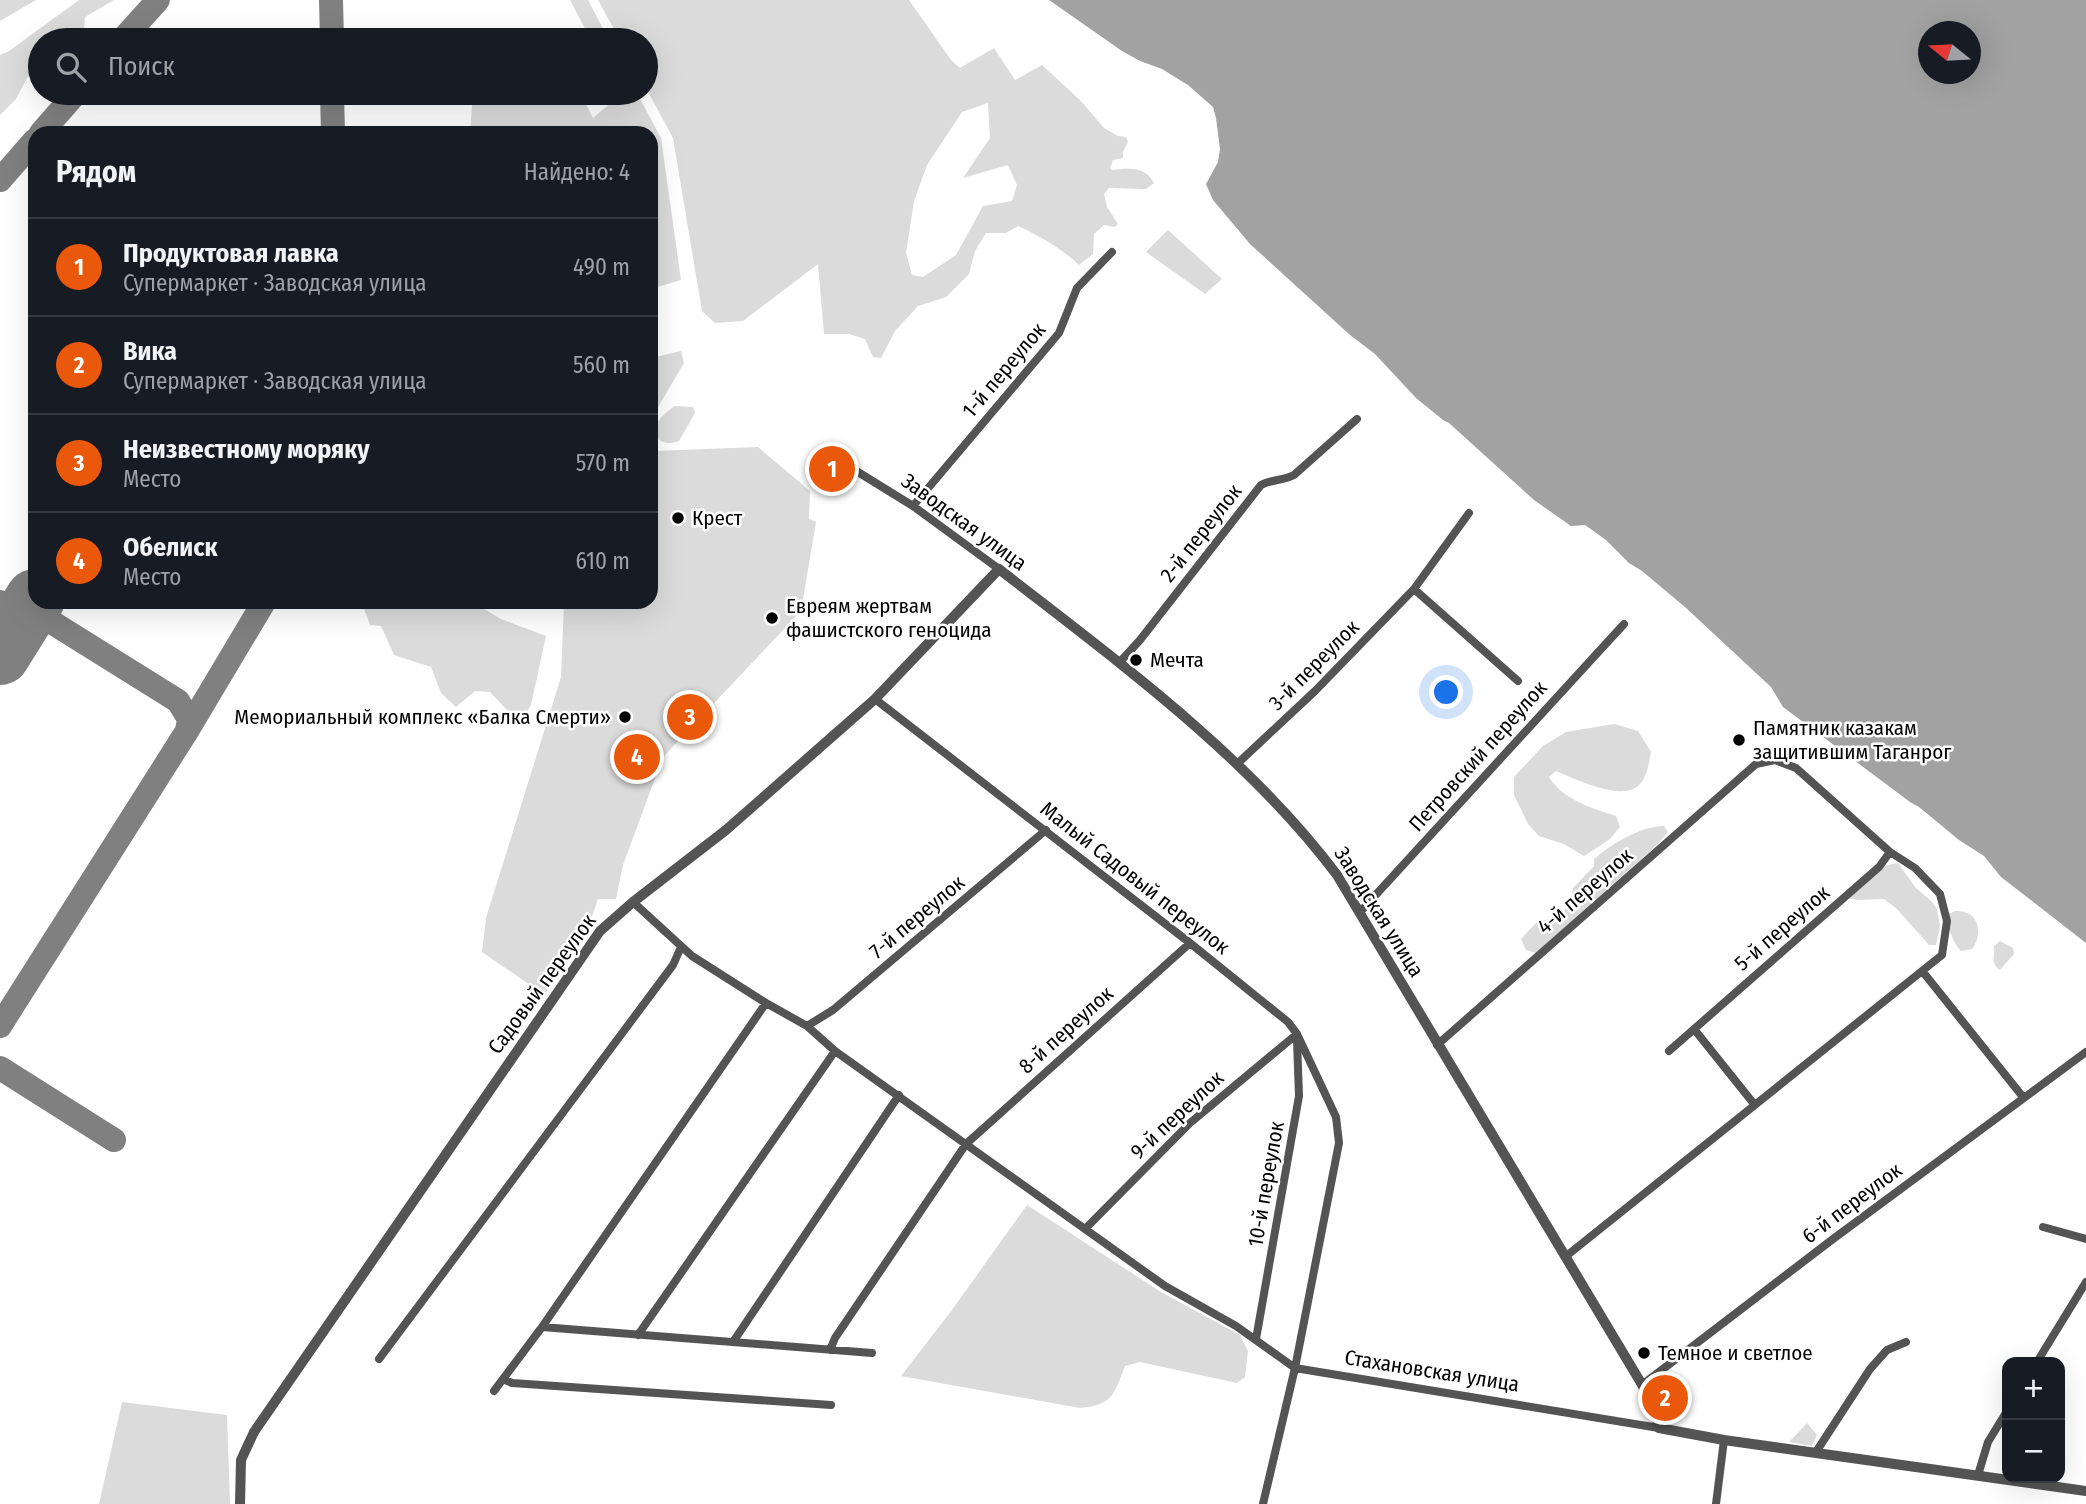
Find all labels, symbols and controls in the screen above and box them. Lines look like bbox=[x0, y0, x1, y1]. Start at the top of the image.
north arrow bbox=[1918, 21, 1981, 84]
search box bbox=[28, 28, 658, 105]
icon: search bbox=[52, 48, 90, 86]
text: Поиск bbox=[108, 51, 175, 82]
text: Рядом bbox=[56, 154, 136, 190]
text: Найдено: 4 bbox=[524, 158, 630, 186]
text: Продуктовая лавка bbox=[123, 238, 339, 269]
text: 1 bbox=[74, 253, 84, 281]
text: 490 m bbox=[573, 253, 630, 281]
text: Супермаркет · Заводская улица bbox=[123, 269, 427, 297]
street label: 1-й переулок bbox=[957, 317, 1051, 423]
text: Вика bbox=[123, 336, 177, 367]
text: 2 bbox=[74, 351, 84, 379]
text: 560 m bbox=[573, 351, 630, 379]
text: Супермаркет · Заводская улица bbox=[123, 367, 427, 395]
text: Неизвестному моряку bbox=[123, 434, 370, 465]
pin: 1 bbox=[809, 443, 855, 495]
text: 3 bbox=[74, 449, 84, 477]
text: 570 m bbox=[576, 449, 630, 477]
text: Место bbox=[123, 465, 181, 493]
street label: Заводская улица bbox=[896, 468, 1032, 576]
street label: 2-й переулок bbox=[1155, 479, 1247, 587]
place label: Крест bbox=[692, 505, 743, 531]
marker: Крест bbox=[670, 510, 686, 526]
text: Обелиск bbox=[123, 532, 218, 563]
text: 4 bbox=[73, 547, 85, 575]
text: 610 m bbox=[576, 547, 630, 575]
text: Место bbox=[123, 563, 181, 591]
place label: Евреям жертвам фашистского геноцида bbox=[786, 593, 992, 643]
marker: Евреям жертвам фашистского геноцида bbox=[764, 610, 780, 626]
street label: 3-й переулок bbox=[1263, 614, 1365, 716]
place label: Мечта bbox=[1150, 647, 1204, 673]
marker: Мечта bbox=[1128, 652, 1144, 668]
street label: Петровский переулок bbox=[1403, 675, 1553, 837]
your location bbox=[1429, 675, 1463, 709]
pin: 3 bbox=[667, 691, 713, 743]
place label: Мемориальный комплекс «Балка Смерти» bbox=[234, 704, 611, 730]
marker: Мемориальный комплекс «Балка Смерти» bbox=[617, 709, 633, 725]
place label: Памятник казакам защитившим Таганрог bbox=[1753, 715, 1952, 765]
pin: 4 bbox=[614, 731, 660, 783]
marker: Памятник казакам защитившим Таганрог bbox=[1731, 732, 1747, 748]
street label: Малый Садовый переулок bbox=[1035, 796, 1235, 960]
street label: Заводская улица bbox=[1329, 842, 1429, 982]
street label: 4-й переулок bbox=[1532, 842, 1638, 939]
street label: 7-й переулок bbox=[864, 870, 970, 964]
street label: 5-й переулок bbox=[1729, 880, 1835, 976]
street label: Садовый переулок bbox=[482, 909, 602, 1059]
street label: 8-й переулок bbox=[1013, 981, 1119, 1079]
street label: 9-й переулок bbox=[1125, 1065, 1229, 1165]
street label: 10-й переулок bbox=[1242, 1119, 1290, 1249]
street label: 6-й переулок bbox=[1797, 1157, 1907, 1249]
place label: Темное и светлое bbox=[1658, 1340, 1813, 1366]
street label: Стахановская улица bbox=[1343, 1344, 1521, 1398]
marker: Темное и светлое bbox=[1636, 1345, 1652, 1361]
map controls bbox=[2002, 1357, 2065, 1483]
button: + bbox=[2002, 1357, 2065, 1420]
pin: 2 bbox=[1642, 1372, 1688, 1424]
button: − bbox=[2002, 1420, 2065, 1483]

